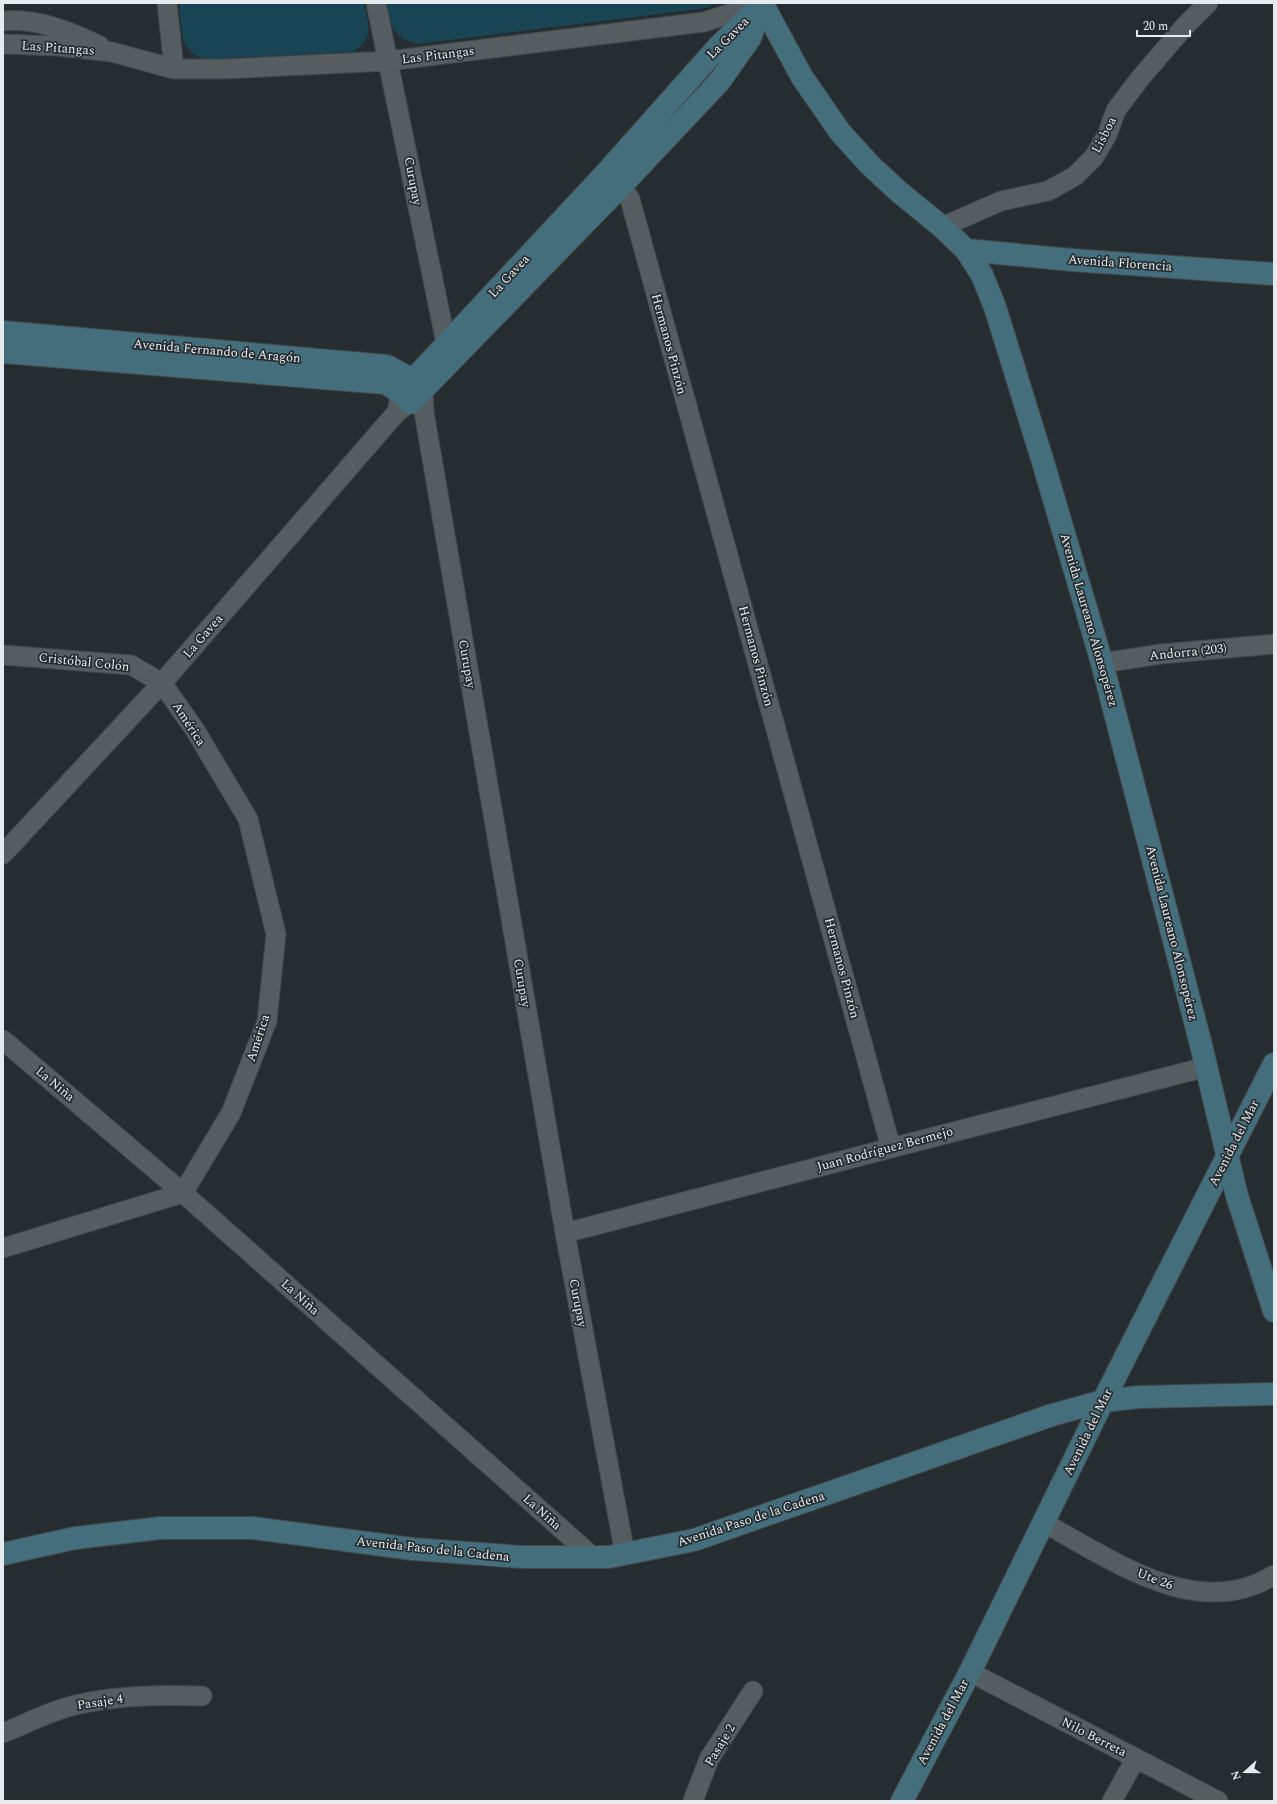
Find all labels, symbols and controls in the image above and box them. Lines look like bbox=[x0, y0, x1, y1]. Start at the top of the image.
street label: La Gavea bbox=[702, 12, 754, 64]
scale bar bbox=[1137, 12, 1190, 38]
text: 20 m bbox=[1143, 17, 1168, 36]
street label: Las Pitangas bbox=[21, 35, 95, 61]
street label: Las Pitangas bbox=[400, 41, 476, 69]
street label: Lisboa bbox=[1086, 113, 1122, 157]
street label: Curupay bbox=[398, 155, 428, 208]
street label: La Gavea bbox=[484, 249, 535, 302]
street label: Avenida Florencia bbox=[1067, 249, 1173, 277]
street label: Hermanos Pinzón bbox=[646, 291, 692, 397]
street label: Avenida Fernando de Aragón bbox=[132, 334, 302, 368]
street label: Avenida Laureano Alonsopérez bbox=[1055, 531, 1123, 709]
street label: Hermanos Pinzón bbox=[733, 603, 779, 709]
street label: La Gavea bbox=[178, 609, 228, 663]
street label: Curupay bbox=[453, 638, 481, 691]
street label: Andorra (203) bbox=[1148, 638, 1228, 666]
street label: Cristóbal Colón bbox=[38, 647, 131, 677]
street label: América bbox=[167, 698, 211, 751]
street label: Avenida Laureano Alonsopérez bbox=[1141, 843, 1203, 1023]
street label: Hermanos Pinzón bbox=[819, 915, 865, 1021]
street label: Curupay bbox=[508, 957, 536, 1010]
street label: América bbox=[241, 1011, 275, 1064]
street label: La Niña bbox=[31, 1062, 80, 1107]
street label: Avenida del Mar bbox=[1204, 1096, 1264, 1190]
street label: Juan Rodríguez Bermejo bbox=[815, 1121, 955, 1177]
street label: La Niña bbox=[276, 1274, 324, 1320]
street label: Curupay bbox=[563, 1277, 593, 1330]
street label: Avenida del Mar bbox=[1058, 1385, 1118, 1479]
street label: Avenida Paso de la Cadena bbox=[675, 1486, 828, 1552]
street label: La Niña bbox=[518, 1489, 566, 1535]
street label: Avenida Paso de la Cadena bbox=[355, 1531, 511, 1567]
street label: Ute 26 bbox=[1134, 1563, 1177, 1595]
street label: Avenida del Mar bbox=[912, 1675, 974, 1769]
street label: Pasaje 4 bbox=[75, 1688, 125, 1716]
street label: Nilo Berreta bbox=[1058, 1712, 1131, 1762]
street label: Pasaje 2 bbox=[699, 1720, 741, 1770]
north arrow bbox=[1225, 1752, 1265, 1792]
text: N bbox=[1227, 1768, 1246, 1783]

